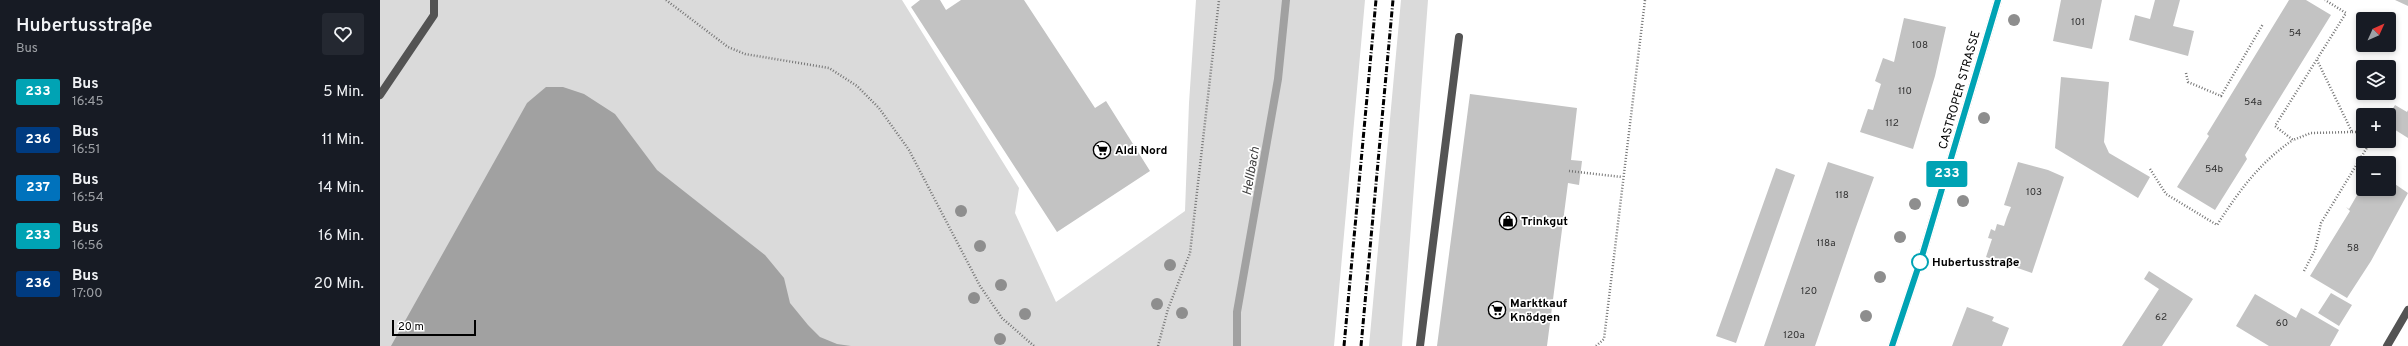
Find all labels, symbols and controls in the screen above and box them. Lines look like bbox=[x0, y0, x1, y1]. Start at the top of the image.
north arrow bbox=[2356, 12, 2396, 52]
map controls bbox=[2356, 12, 2396, 196]
button: heart bbox=[322, 13, 364, 55]
text: Hubertusstraße bbox=[16, 14, 152, 38]
house number: 101 bbox=[2071, 16, 2085, 29]
house number: 54 bbox=[2289, 27, 2301, 40]
street label: CASTROPER STRASSE bbox=[1935, 29, 1985, 151]
house number: 108 bbox=[1912, 39, 1928, 52]
text: Bus bbox=[16, 41, 38, 57]
button: layers bbox=[2356, 60, 2396, 100]
text: Bus bbox=[72, 75, 99, 94]
text: 233 bbox=[25, 83, 51, 100]
text: 5 Min. bbox=[323, 83, 364, 102]
house number: 110 bbox=[1898, 85, 1912, 98]
text: 16:45 bbox=[72, 94, 104, 110]
house number: 54a bbox=[2244, 96, 2262, 109]
button: + bbox=[2356, 108, 2396, 148]
house number: 112 bbox=[1885, 117, 1899, 130]
text: Bus bbox=[72, 123, 99, 142]
text: 236 bbox=[25, 131, 51, 148]
text: 11 Min. bbox=[321, 131, 364, 150]
supermarket icon: Aldi Nord bbox=[1092, 140, 1112, 160]
text: 16:51 bbox=[72, 142, 100, 158]
place label: Aldi Nord bbox=[1115, 143, 1167, 159]
water label: Hellbach bbox=[1240, 146, 1264, 197]
button: − bbox=[2356, 156, 2396, 196]
line badge: 233 bbox=[1924, 161, 1970, 187]
house number: 54b bbox=[2205, 163, 2223, 176]
text: 233 bbox=[1934, 165, 1960, 182]
text: Bus bbox=[72, 171, 99, 190]
text: 237 bbox=[26, 179, 50, 196]
text: 14 Min. bbox=[318, 179, 364, 198]
house number: 103 bbox=[2026, 186, 2042, 199]
house number: 118 bbox=[1835, 189, 1849, 202]
text: 16:54 bbox=[72, 190, 104, 206]
shop icon: Trinkgut bbox=[1498, 211, 1518, 231]
place label: Trinkgut bbox=[1521, 214, 1568, 230]
text: Bus bbox=[72, 219, 99, 238]
text: 233 bbox=[25, 227, 51, 244]
text: 16 Min. bbox=[318, 227, 364, 246]
house number: 118a bbox=[1817, 237, 1835, 250]
text: 16:56 bbox=[72, 238, 103, 254]
house number: 58 bbox=[2347, 242, 2359, 255]
marker: Hubertusstraße bbox=[1911, 253, 1929, 271]
place label: Hubertusstraße bbox=[1932, 255, 2020, 271]
text: Bus bbox=[72, 267, 99, 286]
text: 236 bbox=[25, 275, 51, 292]
text: 20 Min. bbox=[314, 275, 364, 294]
house number: 120 bbox=[1801, 285, 1817, 298]
text: 17:00 bbox=[72, 286, 103, 302]
place label: Marktkauf Knödgen bbox=[1510, 296, 1568, 326]
supermarket icon: Marktkauf Knödgen bbox=[1487, 300, 1507, 320]
house number: 62 bbox=[2155, 311, 2167, 324]
house number: 60 bbox=[2276, 317, 2288, 330]
scale bar bbox=[392, 318, 476, 337]
text: 20 m bbox=[398, 320, 424, 334]
house number: 120a bbox=[1783, 329, 1805, 342]

